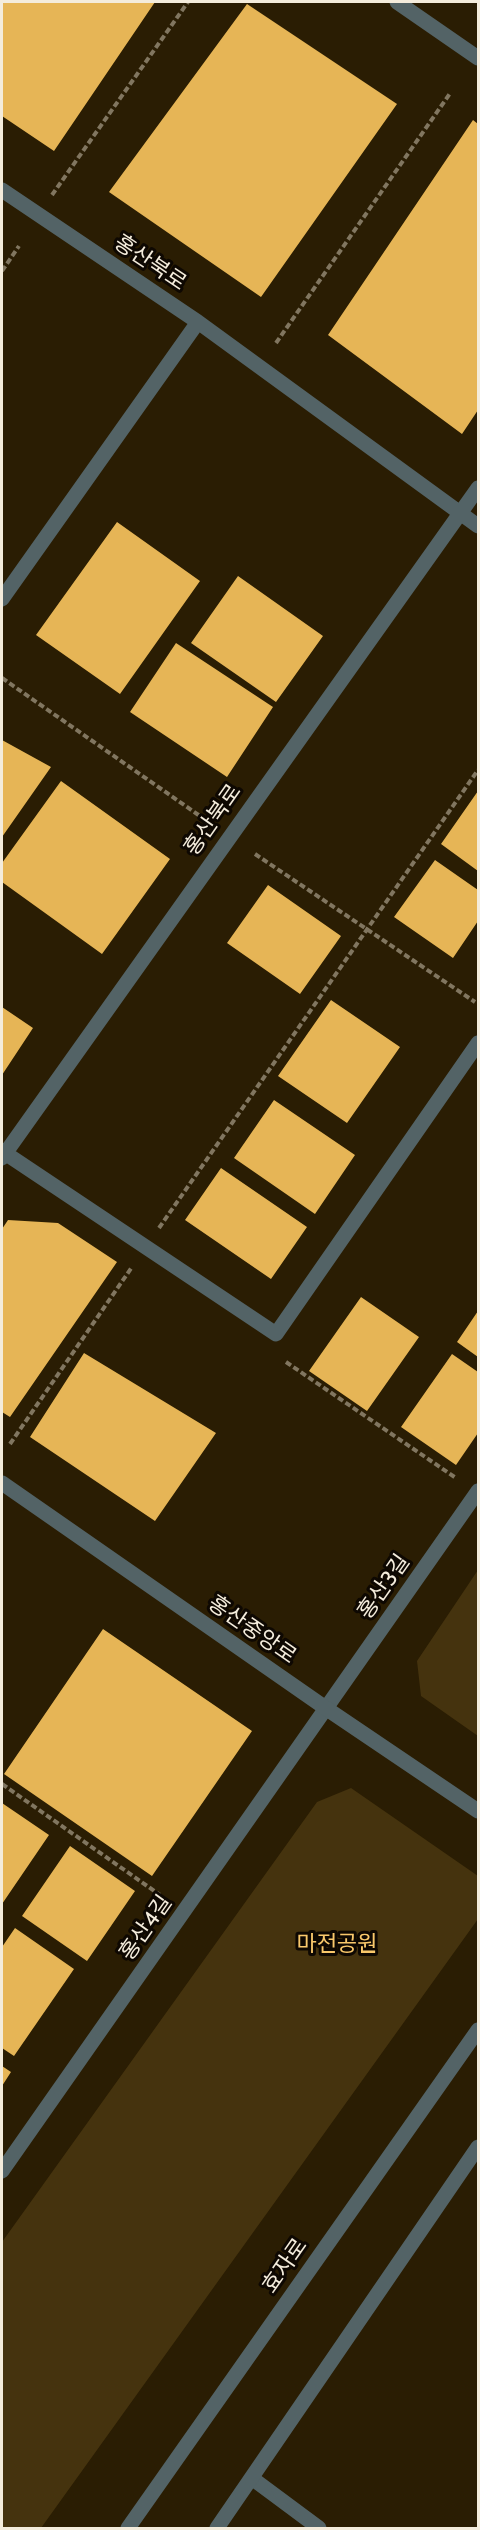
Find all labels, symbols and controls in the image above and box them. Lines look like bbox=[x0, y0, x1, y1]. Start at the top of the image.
street label: 홍산북로 bbox=[109, 229, 191, 297]
street label: 홍산북로 bbox=[179, 779, 247, 861]
street label: 홍산3길 bbox=[352, 1550, 416, 1624]
street label: 홍산중앙로 bbox=[203, 1590, 301, 1670]
street label: 홍산4길 bbox=[114, 1890, 178, 1966]
park label: 마전공원 bbox=[297, 1932, 377, 1958]
street label: 효자로 bbox=[257, 2234, 313, 2298]

